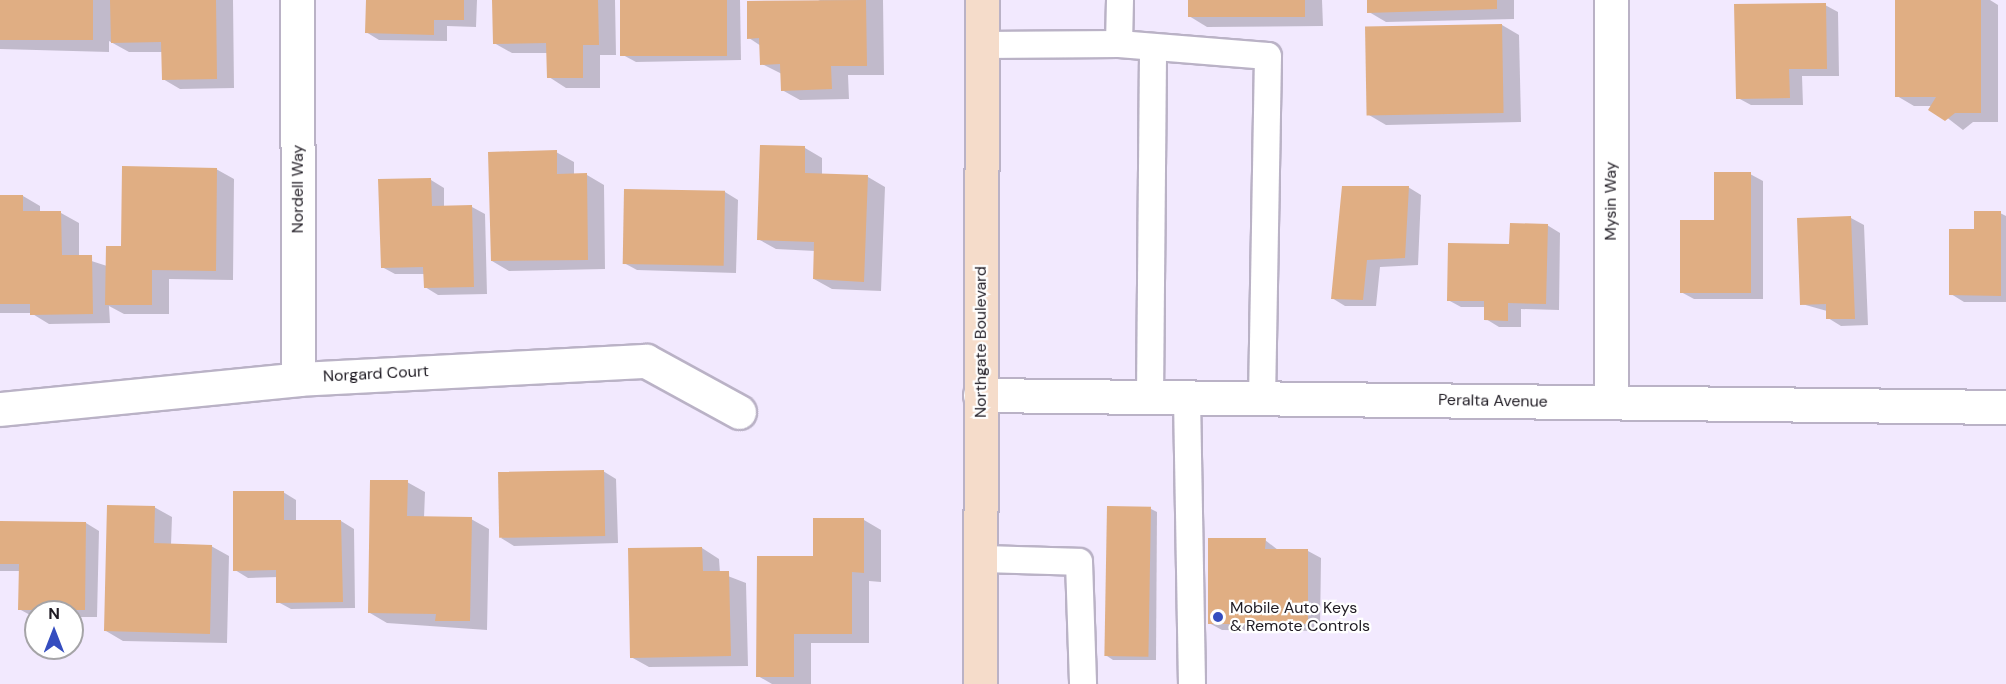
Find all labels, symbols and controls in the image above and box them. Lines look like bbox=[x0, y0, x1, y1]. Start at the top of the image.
street label: Nordell Way bbox=[288, 145, 308, 233]
street label: Mysin Way bbox=[1601, 161, 1621, 241]
street label: Northgate Boulevard bbox=[971, 266, 991, 418]
street label: Norgard Court bbox=[323, 362, 429, 386]
street label: Peralta Avenue bbox=[1438, 390, 1548, 412]
place label: Mobile Auto Keys & Remote Controls bbox=[1230, 598, 1370, 636]
north arrow bbox=[24, 600, 84, 660]
text: N bbox=[48, 603, 60, 624]
marker: Mobile Auto Keys & Remote Controls bbox=[1211, 610, 1225, 624]

